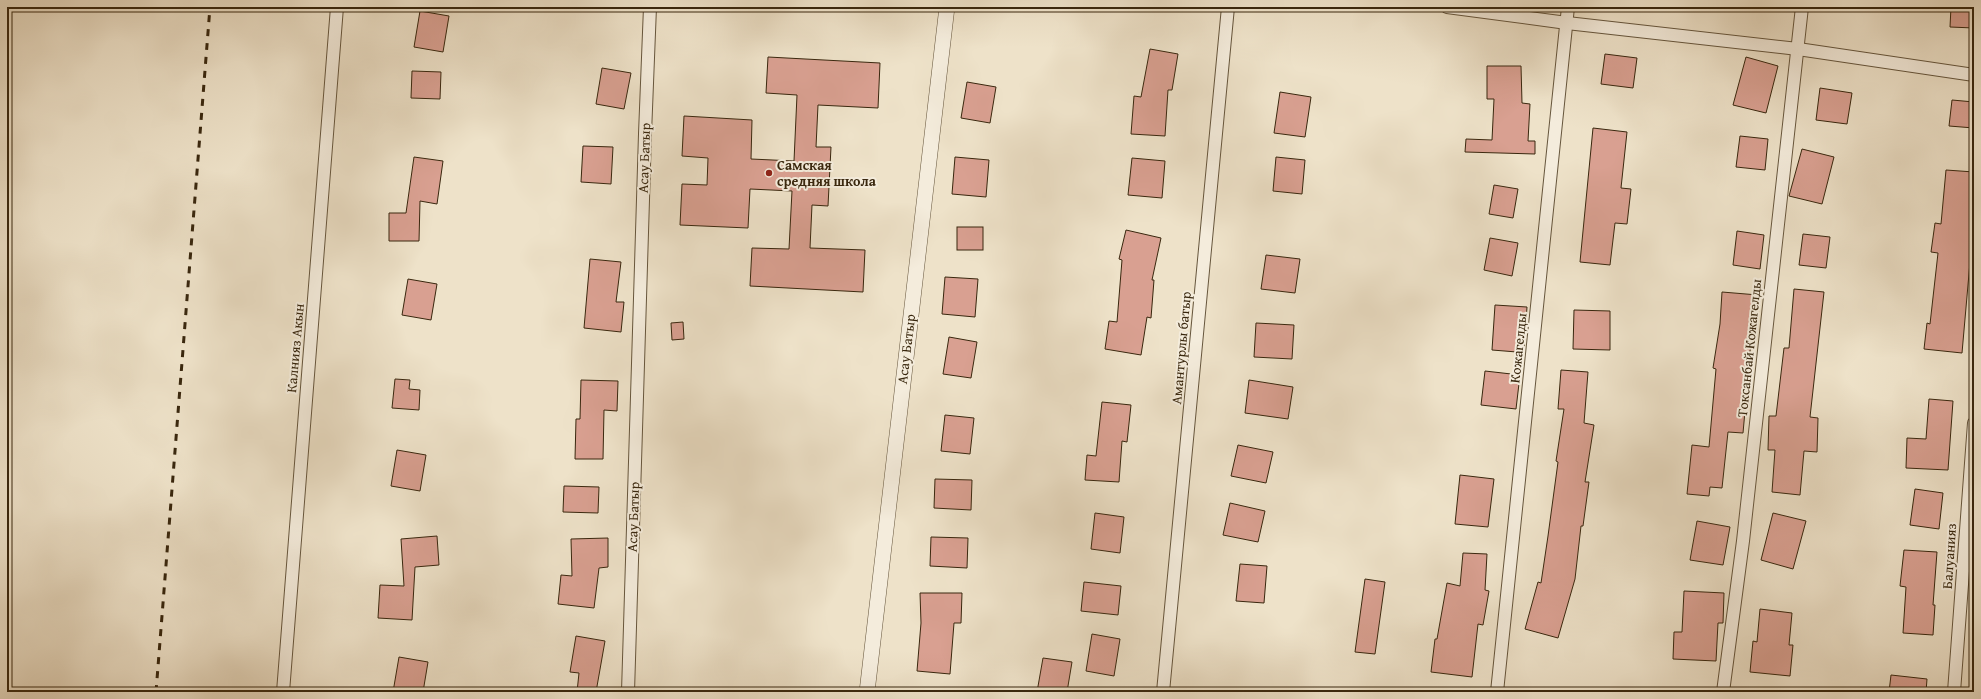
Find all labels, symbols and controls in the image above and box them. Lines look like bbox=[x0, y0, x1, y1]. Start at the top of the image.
street label: Асау Батыр bbox=[633, 122, 655, 193]
place label: Самская средняя школа bbox=[777, 155, 877, 191]
marker: Самская средняя школа bbox=[764, 168, 774, 178]
street label: Токсанбай Кожагелды bbox=[1732, 278, 1766, 418]
street label: Амантурлы батыр bbox=[1166, 290, 1196, 405]
street label: Калнияз Акын bbox=[281, 303, 309, 393]
street label: Асау Батыр bbox=[892, 312, 920, 385]
street label: Кожагелды bbox=[1504, 312, 1532, 384]
street label: Асау Батыр bbox=[622, 481, 644, 552]
street label: Балуанияз bbox=[1937, 523, 1961, 589]

